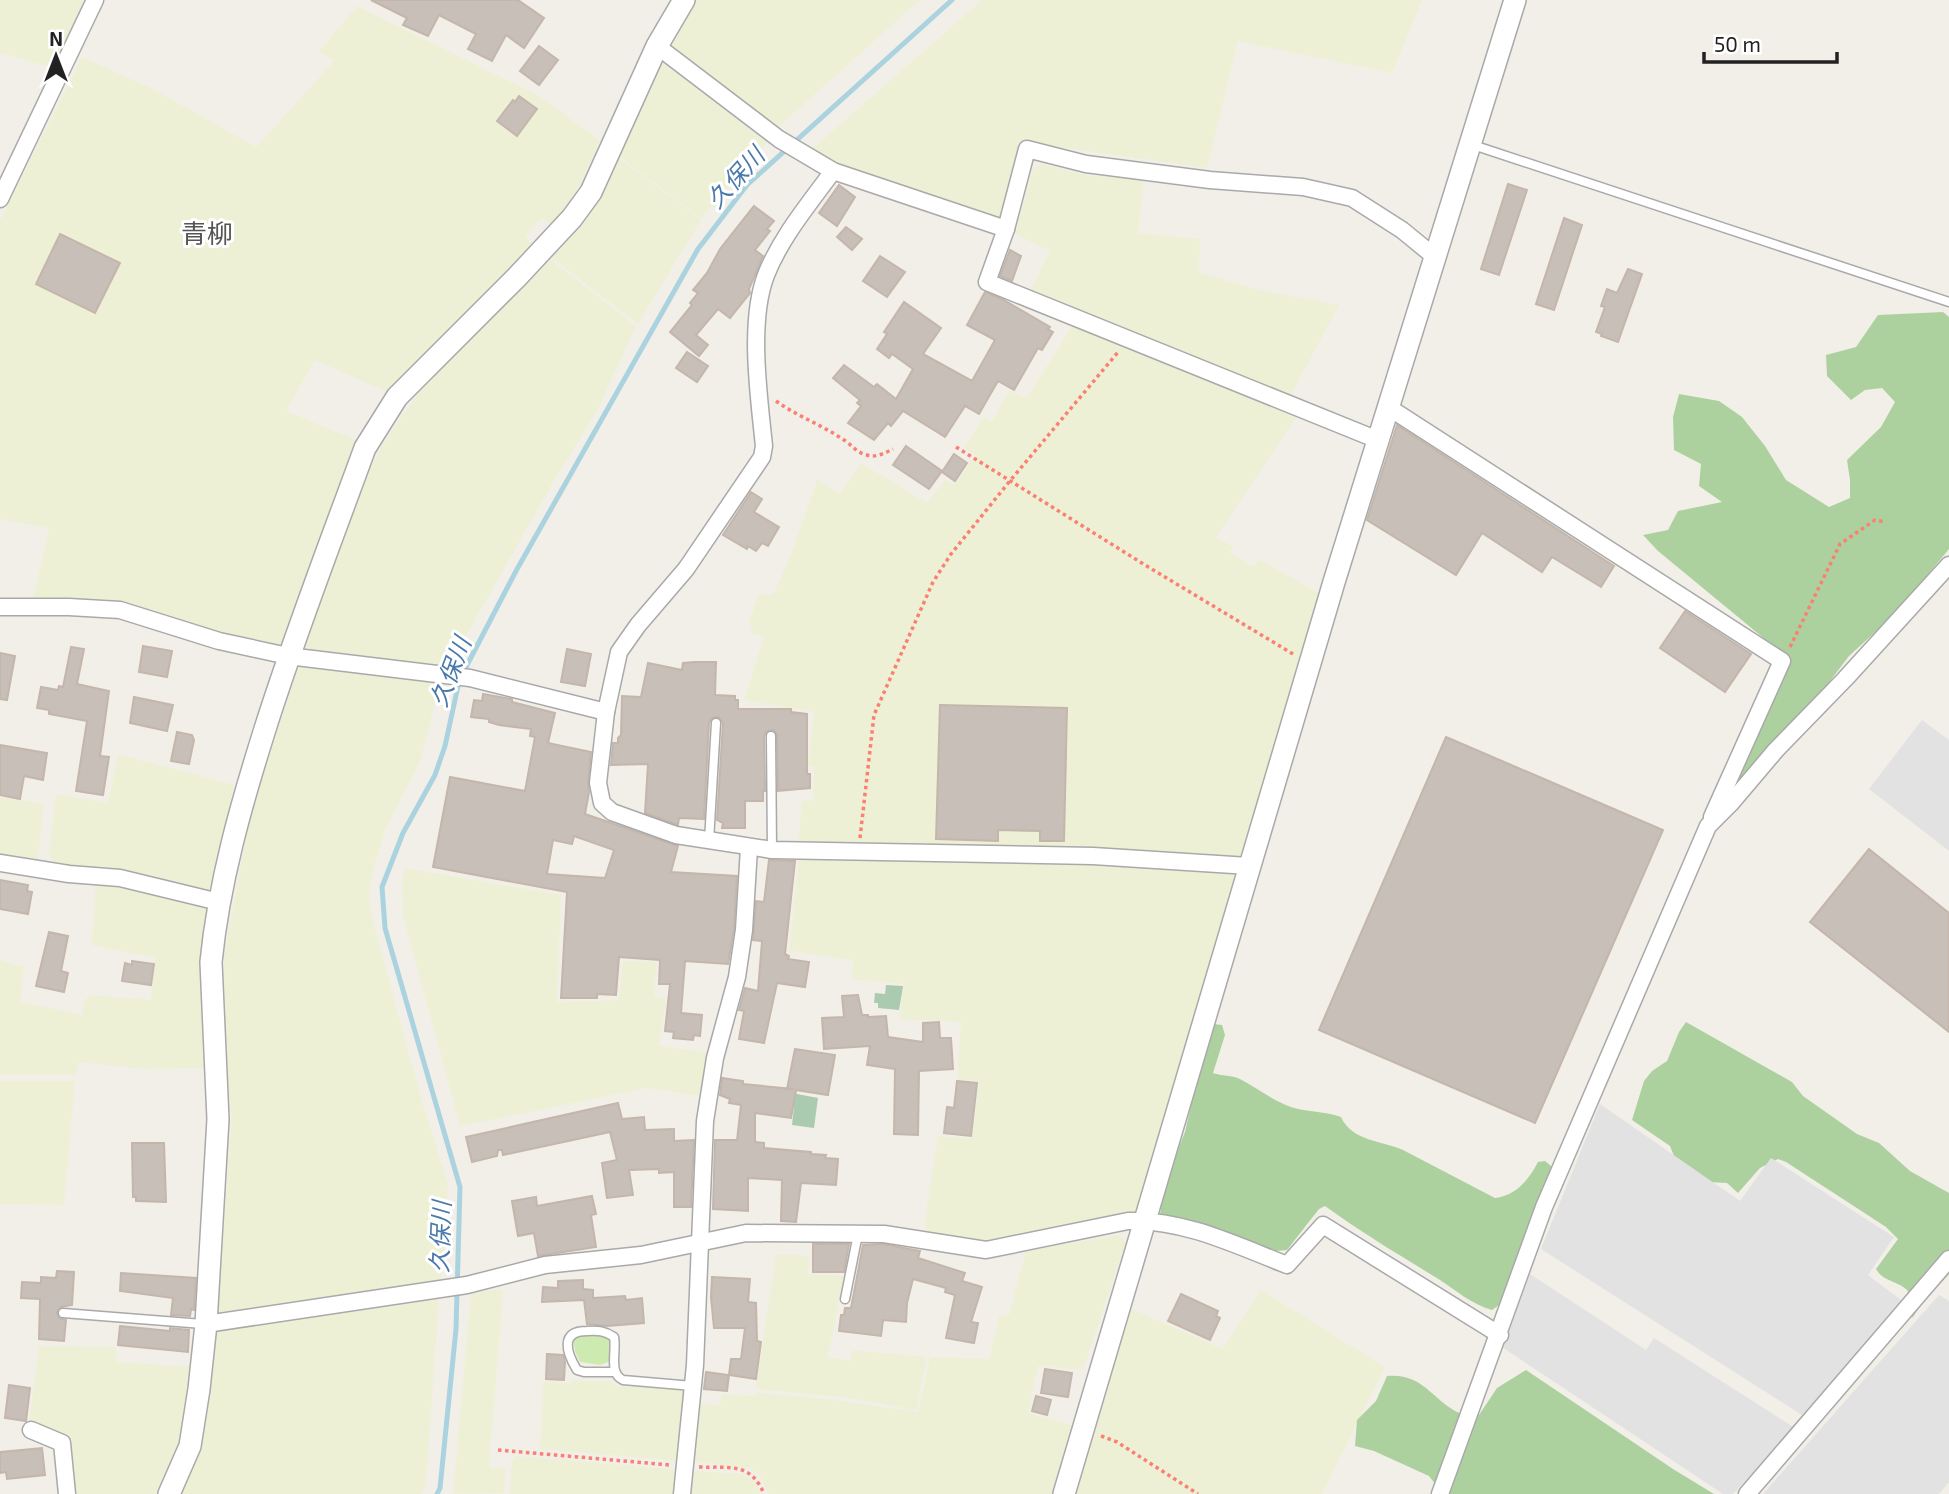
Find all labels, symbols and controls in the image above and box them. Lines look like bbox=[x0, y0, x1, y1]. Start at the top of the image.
north arrow bbox=[21, 21, 91, 91]
scale bar bbox=[1704, 21, 1837, 65]
text: N bbox=[49, 27, 63, 50]
text: 50 m bbox=[1714, 31, 1761, 56]
water label: 久保川 bbox=[700, 138, 772, 213]
district label: 青柳 bbox=[181, 217, 233, 248]
water label: 久保川 bbox=[423, 630, 477, 710]
water label: 久保川 bbox=[424, 1197, 455, 1273]

